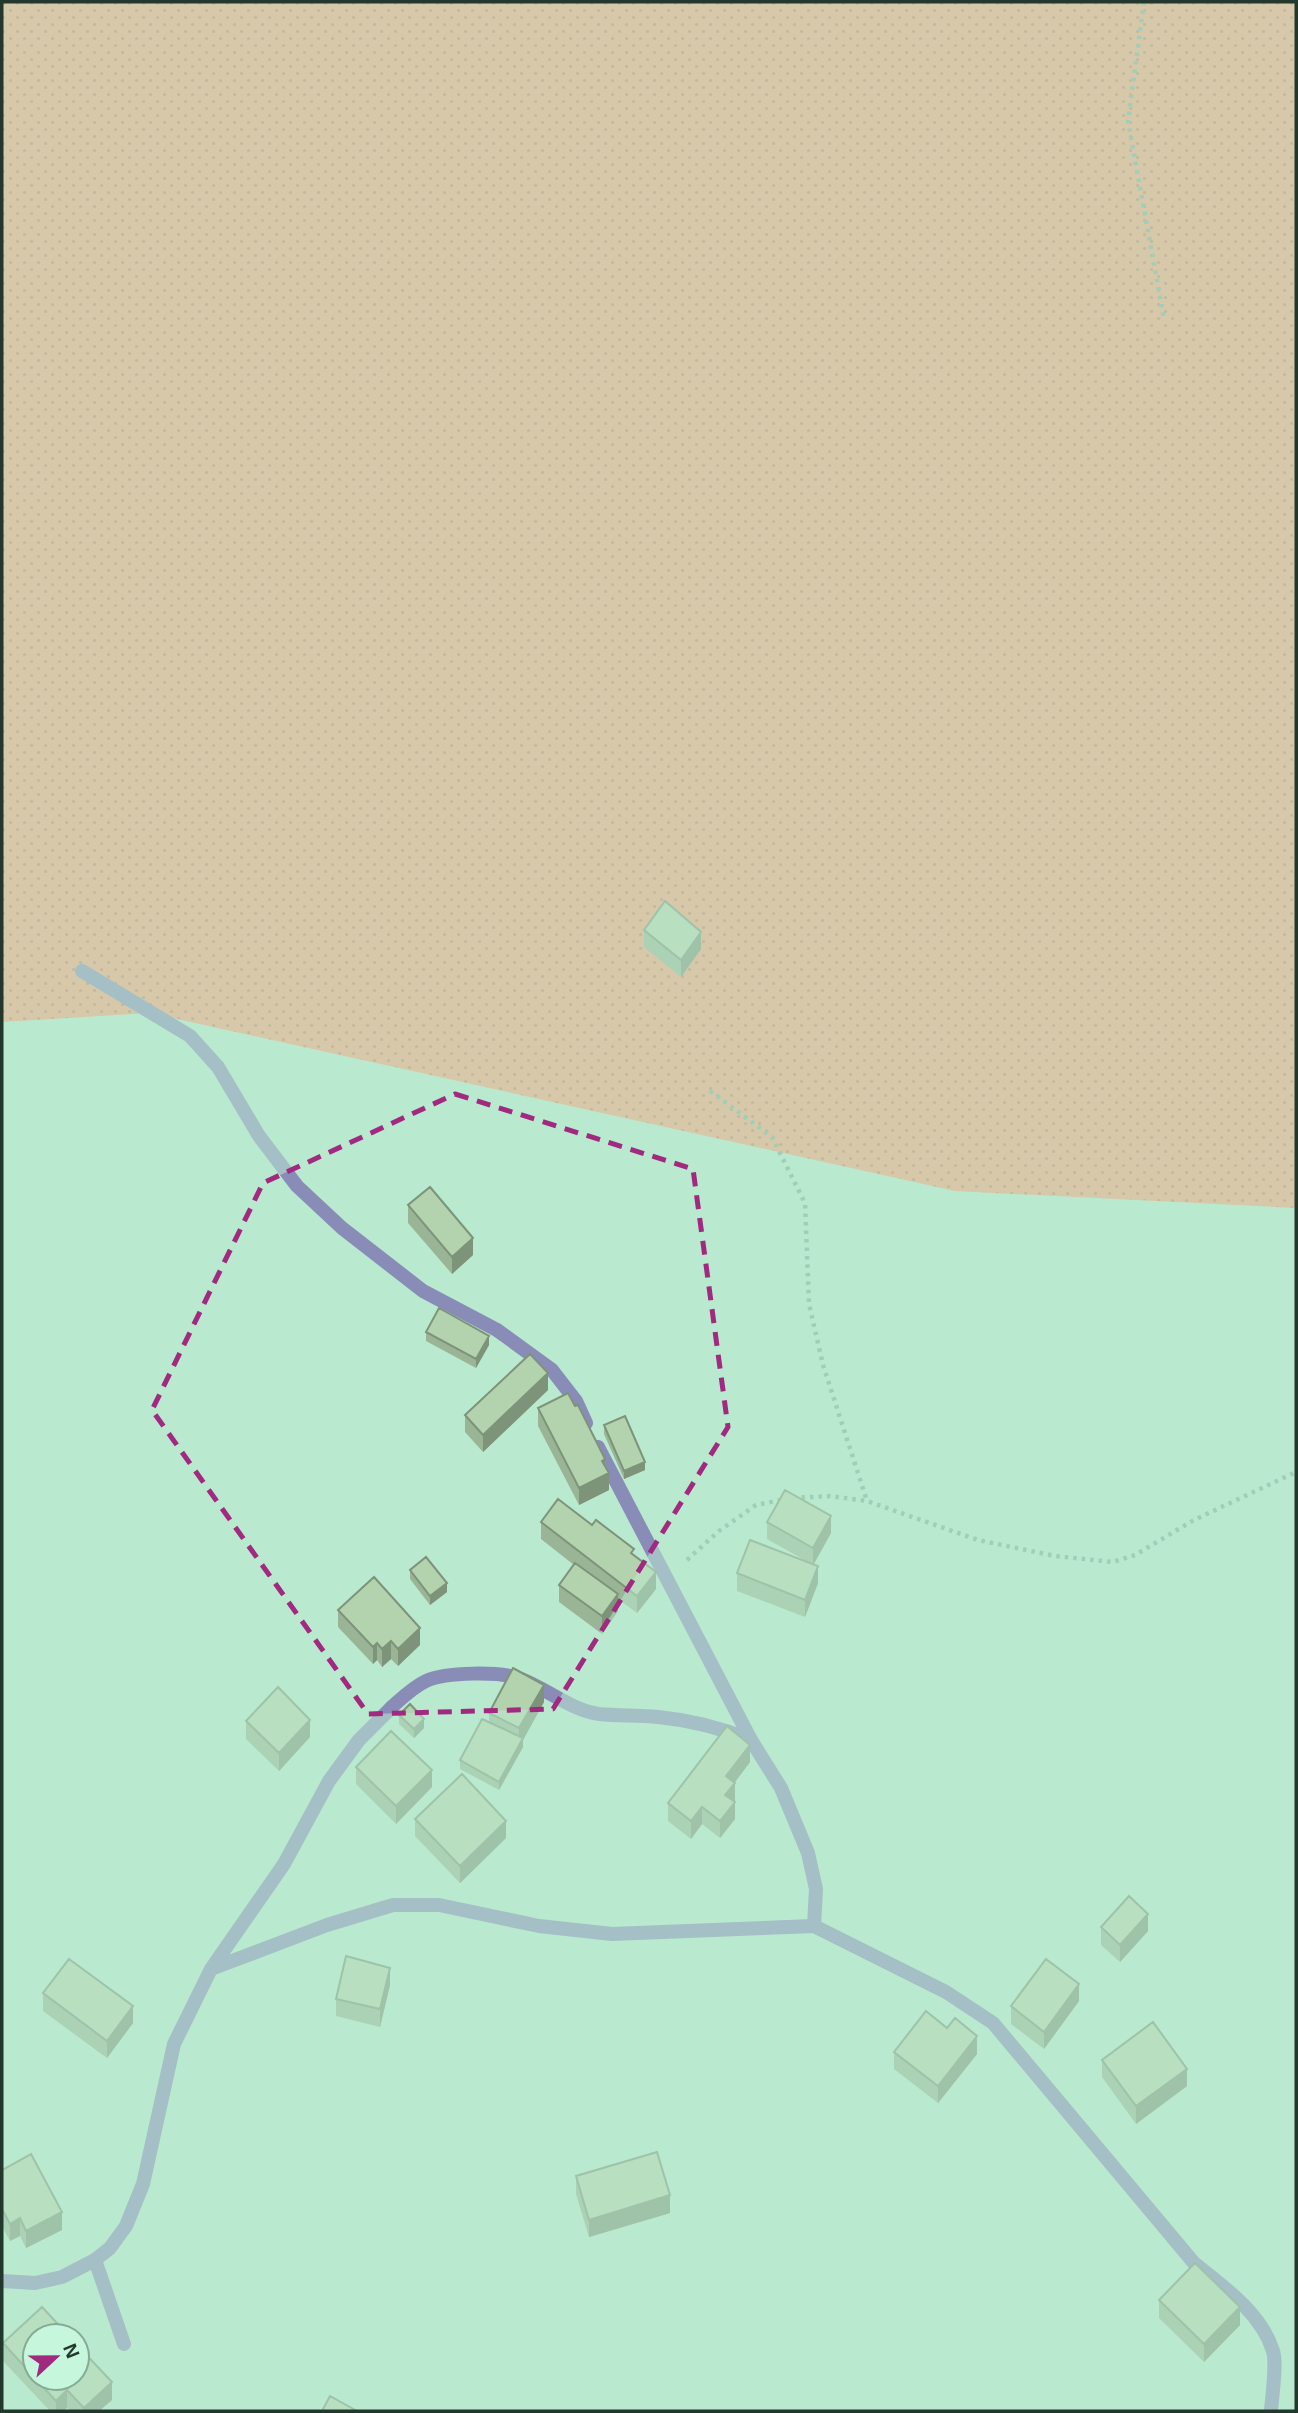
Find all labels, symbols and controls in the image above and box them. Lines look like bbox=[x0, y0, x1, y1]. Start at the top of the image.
north arrow bbox=[21, 2322, 91, 2392]
text: N bbox=[59, 2341, 84, 2361]

